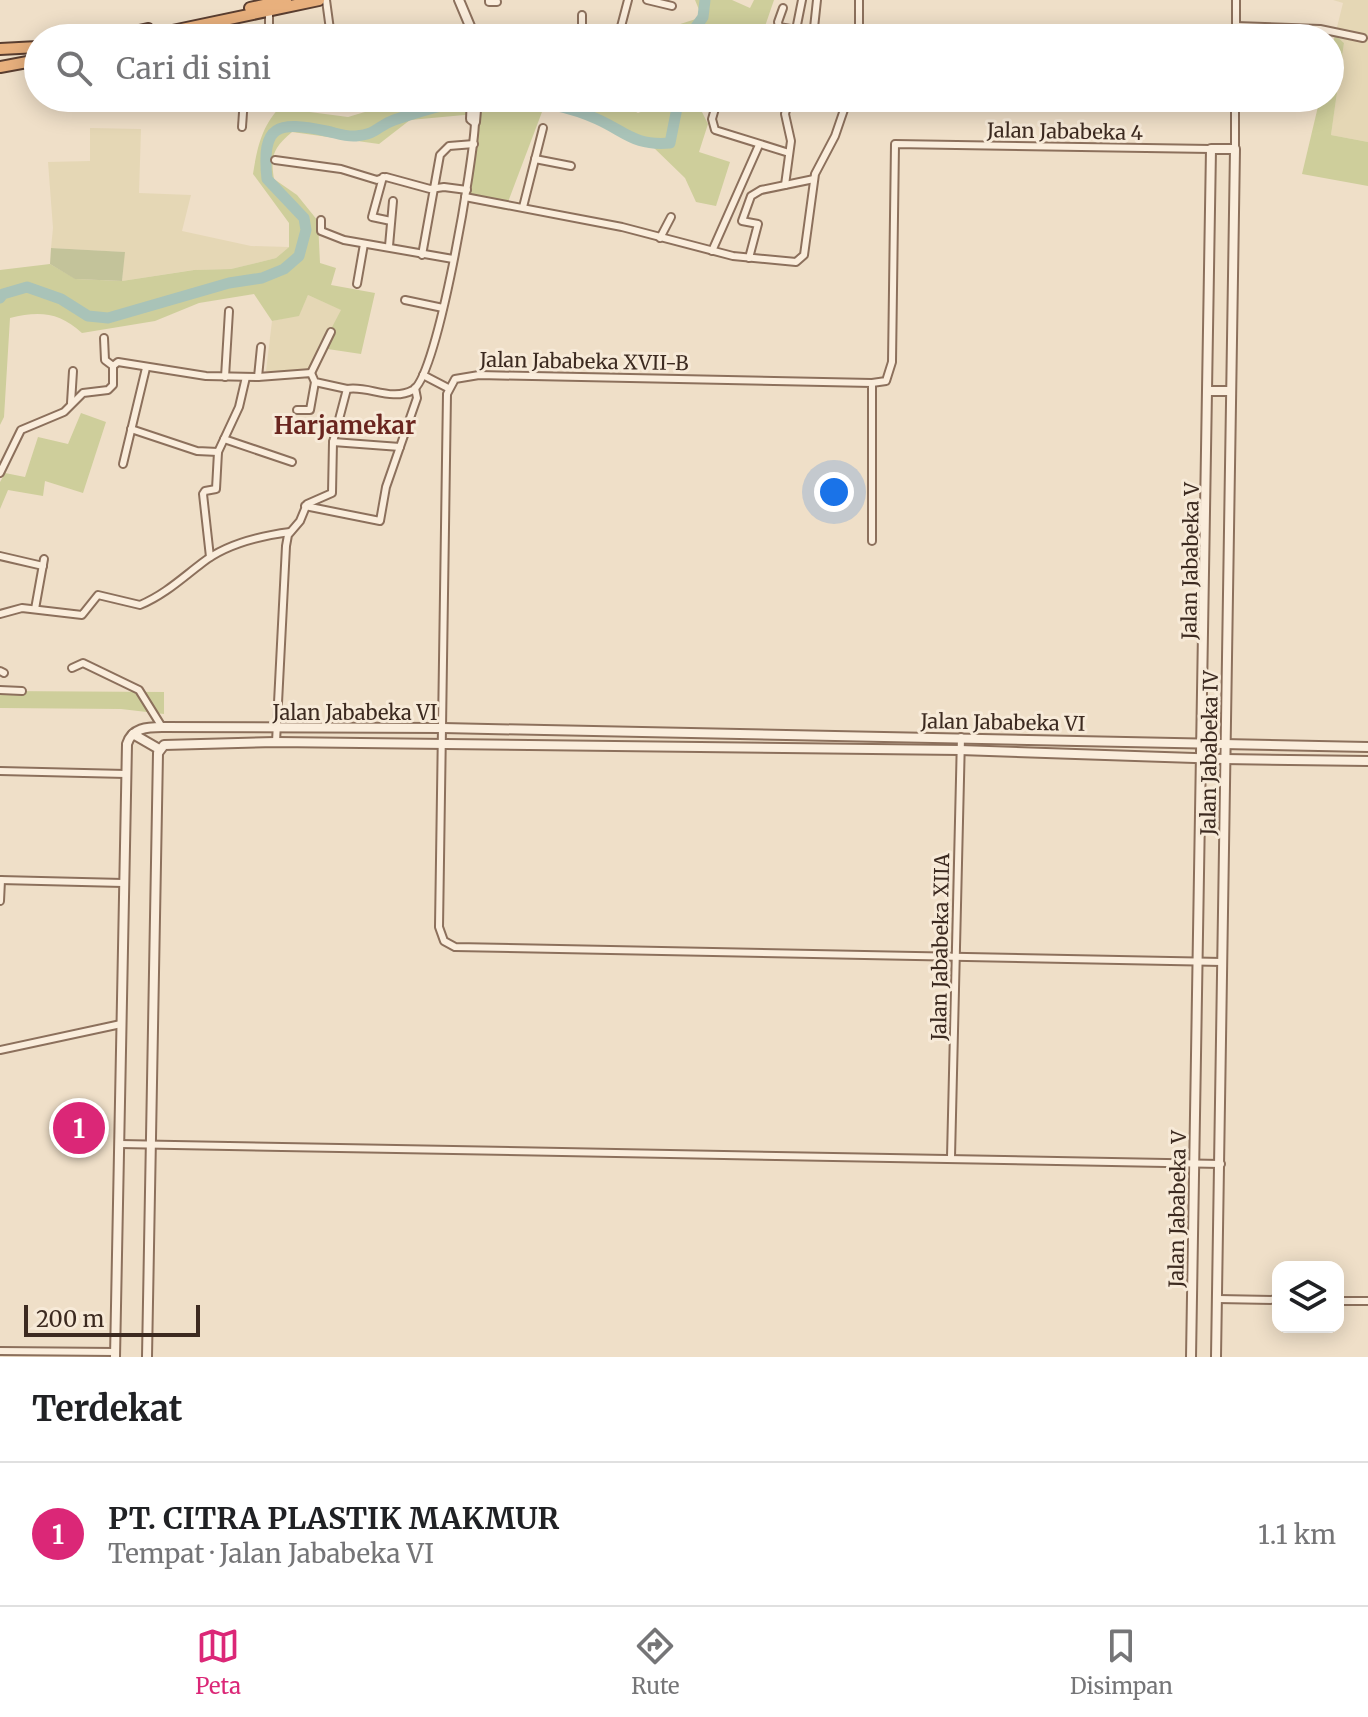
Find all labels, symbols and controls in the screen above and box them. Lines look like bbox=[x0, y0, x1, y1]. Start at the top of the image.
search box bbox=[24, 24, 1344, 112]
icon: search bbox=[52, 46, 96, 90]
text: Cari di sini bbox=[116, 49, 271, 87]
street label: Jalan Jababeka 4 bbox=[986, 117, 1143, 145]
street label: Jalan Jababeka XVII-B bbox=[478, 347, 689, 375]
district label: Harjamekar bbox=[274, 410, 416, 441]
your location bbox=[814, 472, 854, 512]
street label: Jalan Jababeka V bbox=[1176, 482, 1204, 641]
street label: Jalan Jababeka IV bbox=[1195, 670, 1223, 837]
street label: Jalan Jababeka VI bbox=[272, 700, 437, 725]
street label: Jalan Jababeka VI bbox=[919, 708, 1086, 736]
street label: Jalan Jababeka XIIA bbox=[926, 852, 954, 1042]
pin: 1 bbox=[53, 1098, 105, 1158]
street label: Jalan Jababeka V bbox=[1163, 1130, 1191, 1289]
map controls bbox=[1272, 1261, 1344, 1333]
button: layers bbox=[1272, 1261, 1344, 1333]
scale bar bbox=[24, 1301, 200, 1337]
text: 200 m bbox=[36, 1305, 104, 1333]
text: Terdekat bbox=[32, 1388, 182, 1430]
text: PT. CITRA PLASTIK MAKMUR bbox=[108, 1499, 559, 1537]
text: 1 bbox=[52, 1518, 64, 1551]
text: 1.1 km bbox=[1258, 1518, 1336, 1551]
text: Tempat · Jalan Jababeka VI bbox=[108, 1537, 434, 1570]
tab: Peta bbox=[195, 1624, 241, 1700]
tab: Rute bbox=[631, 1624, 680, 1700]
tab: Disimpan bbox=[1070, 1624, 1173, 1700]

